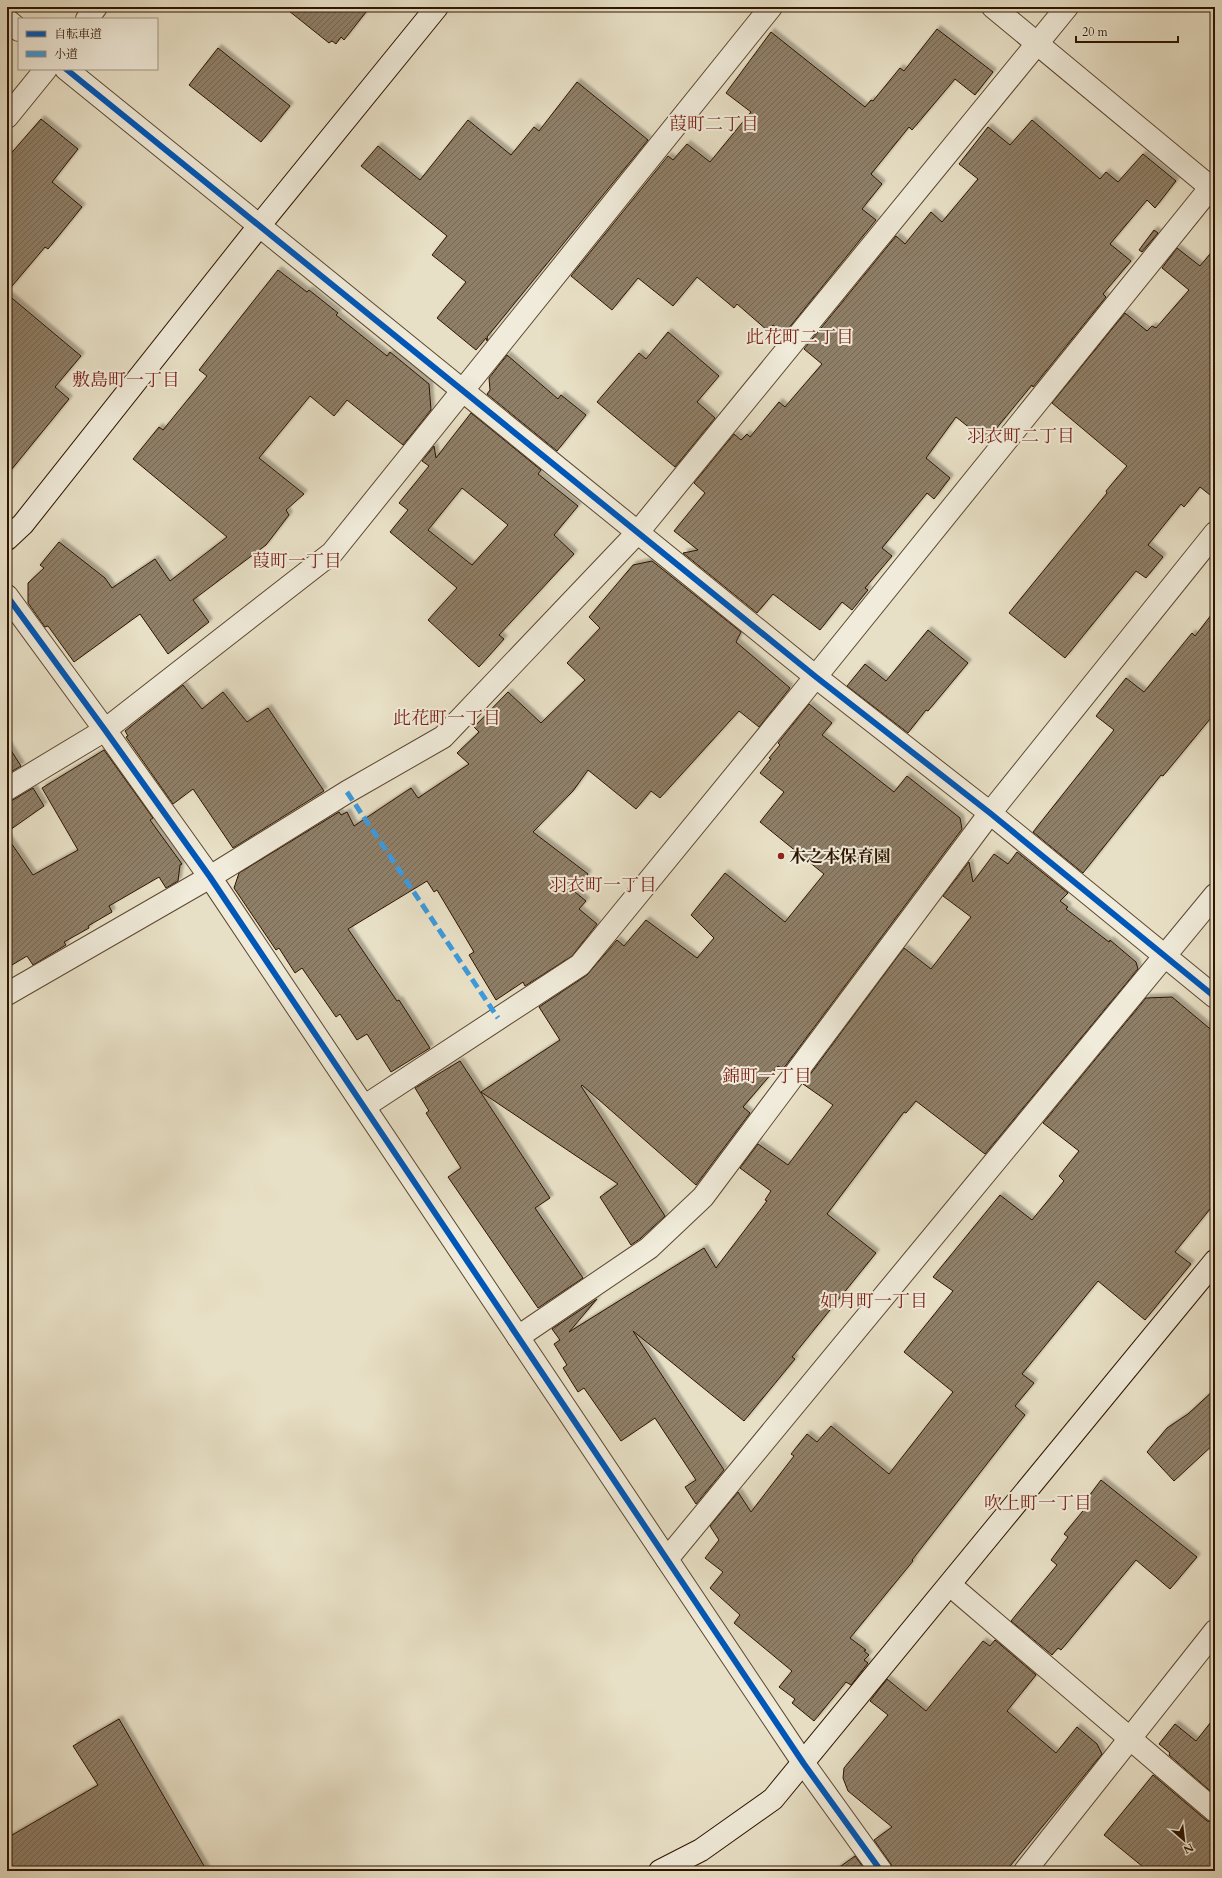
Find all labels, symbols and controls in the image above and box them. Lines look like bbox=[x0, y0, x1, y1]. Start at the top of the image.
legend bbox=[18, 18, 158, 70]
scale bar bbox=[1076, 18, 1178, 44]
text: 20 m bbox=[1082, 24, 1109, 40]
text: 自転車道 bbox=[54, 26, 102, 42]
text: 小道 bbox=[54, 46, 78, 62]
district label: 葭町二丁目 bbox=[669, 112, 759, 137]
district label: 此花町二丁目 bbox=[746, 325, 854, 350]
district label: 敷島町一丁目 bbox=[72, 368, 180, 393]
district label: 羽衣町二丁目 bbox=[967, 424, 1075, 449]
district label: 葭町一丁目 bbox=[252, 549, 342, 574]
district label: 此花町一丁目 bbox=[393, 706, 501, 731]
place label: 木之本保育園 bbox=[789, 845, 891, 868]
marker: 木之本保育園 bbox=[776, 851, 786, 861]
district label: 羽衣町一丁目 bbox=[549, 873, 657, 898]
district label: 錦町一丁目 bbox=[722, 1064, 812, 1089]
district label: 如月町一丁目 bbox=[820, 1289, 928, 1314]
district label: 吹上町一丁目 bbox=[984, 1491, 1092, 1516]
north arrow bbox=[1164, 1820, 1204, 1860]
text: N bbox=[1180, 1840, 1196, 1857]

